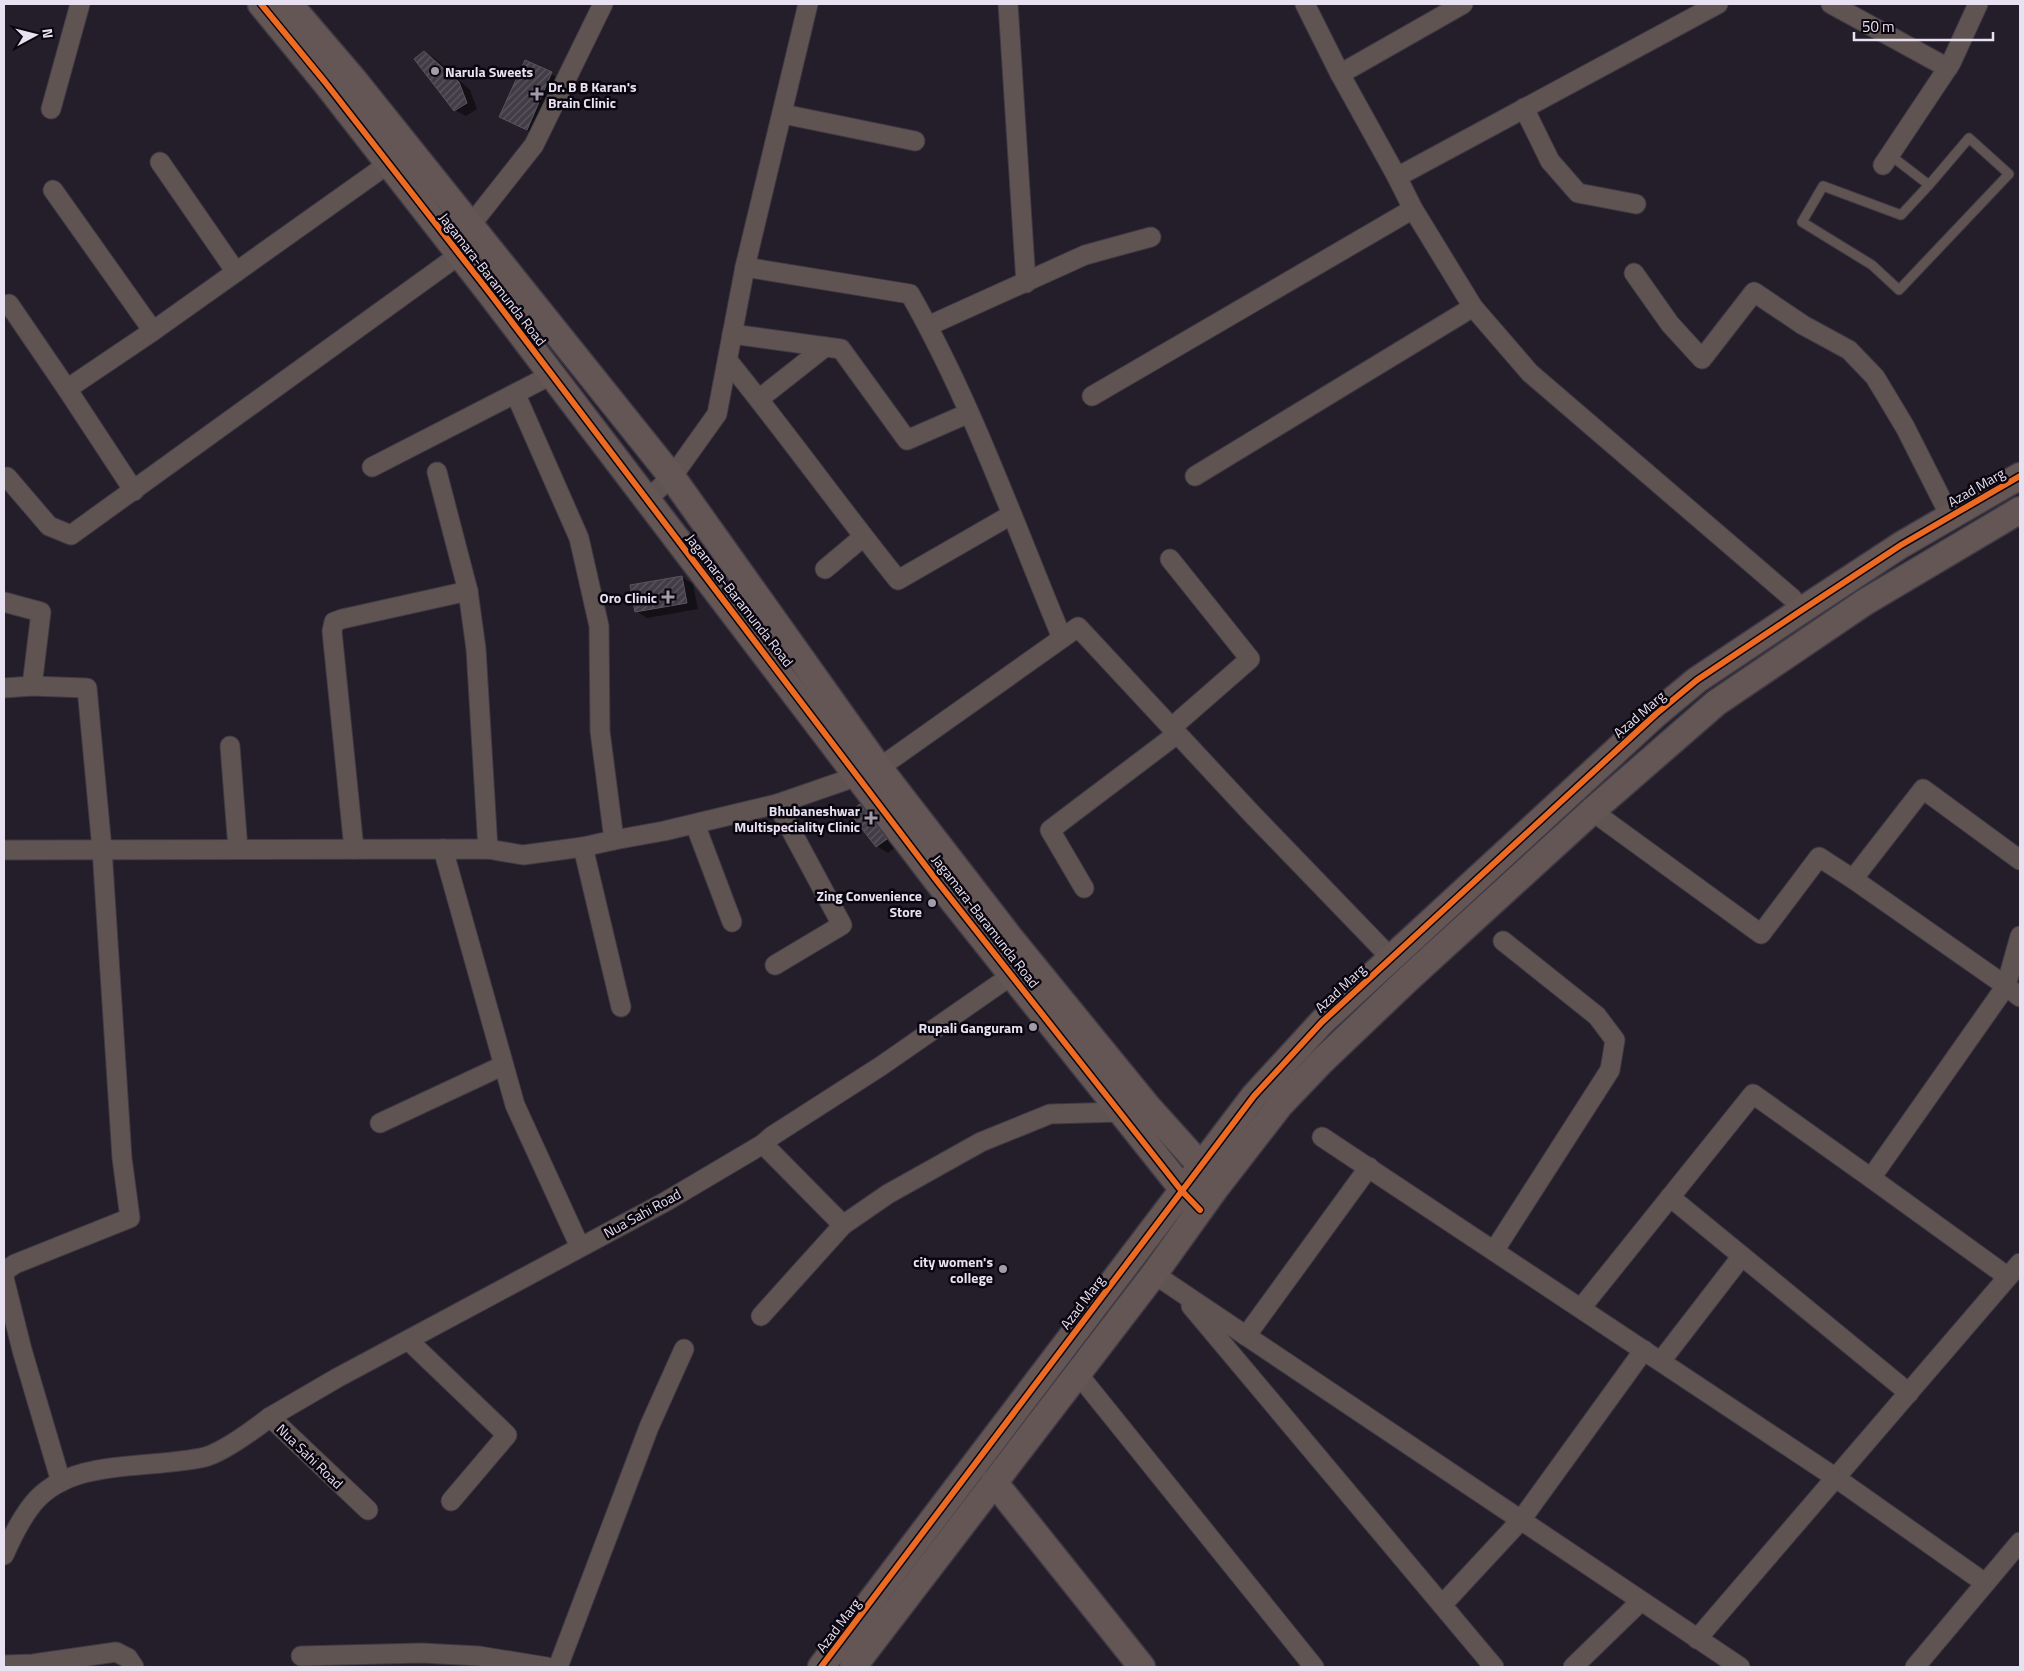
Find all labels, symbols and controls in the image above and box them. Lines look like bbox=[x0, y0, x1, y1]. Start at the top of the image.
north arrow bbox=[10, 10, 60, 60]
scale bar bbox=[1854, 10, 1993, 42]
text: 50 m bbox=[1862, 15, 1895, 38]
text: N bbox=[37, 27, 59, 39]
place label: Narula Sweets bbox=[445, 61, 534, 82]
marker: Narula Sweets bbox=[429, 65, 441, 77]
place label: Dr. B B Karan's Brain Clinic bbox=[548, 76, 637, 113]
marker: Dr. B B Karan's Brain Clinic bbox=[530, 87, 544, 101]
street label: Jagamara-Baramunda Road bbox=[434, 208, 552, 350]
street label: Azad Marg bbox=[1943, 462, 2009, 512]
street label: Jagamara-Baramunda Road bbox=[681, 529, 799, 671]
place label: Oro Clinic bbox=[600, 587, 657, 608]
marker: Oro Clinic bbox=[661, 590, 675, 604]
street label: Azad Marg bbox=[1608, 685, 1670, 743]
place label: Bhubaneshwar Multispeciality Clinic bbox=[734, 800, 860, 837]
marker: Bhubaneshwar Multispeciality Clinic bbox=[864, 811, 878, 825]
street label: Jagamara-Baramunda Road bbox=[927, 850, 1045, 992]
place label: Zing Convenience Store bbox=[816, 885, 922, 922]
marker: Zing Convenience Store bbox=[926, 897, 938, 909]
street label: Azad Marg bbox=[1310, 959, 1370, 1017]
place label: Rupali Ganguram bbox=[919, 1017, 1023, 1038]
marker: Rupali Ganguram bbox=[1027, 1021, 1039, 1033]
street label: Nua Sahi Road bbox=[599, 1183, 685, 1243]
place label: city women's college bbox=[913, 1251, 993, 1288]
marker: city women's college bbox=[997, 1263, 1009, 1275]
street label: Azad Marg bbox=[1055, 1271, 1109, 1333]
street label: Nua Sahi Road bbox=[272, 1419, 348, 1493]
street label: Azad Marg bbox=[811, 1594, 865, 1656]

